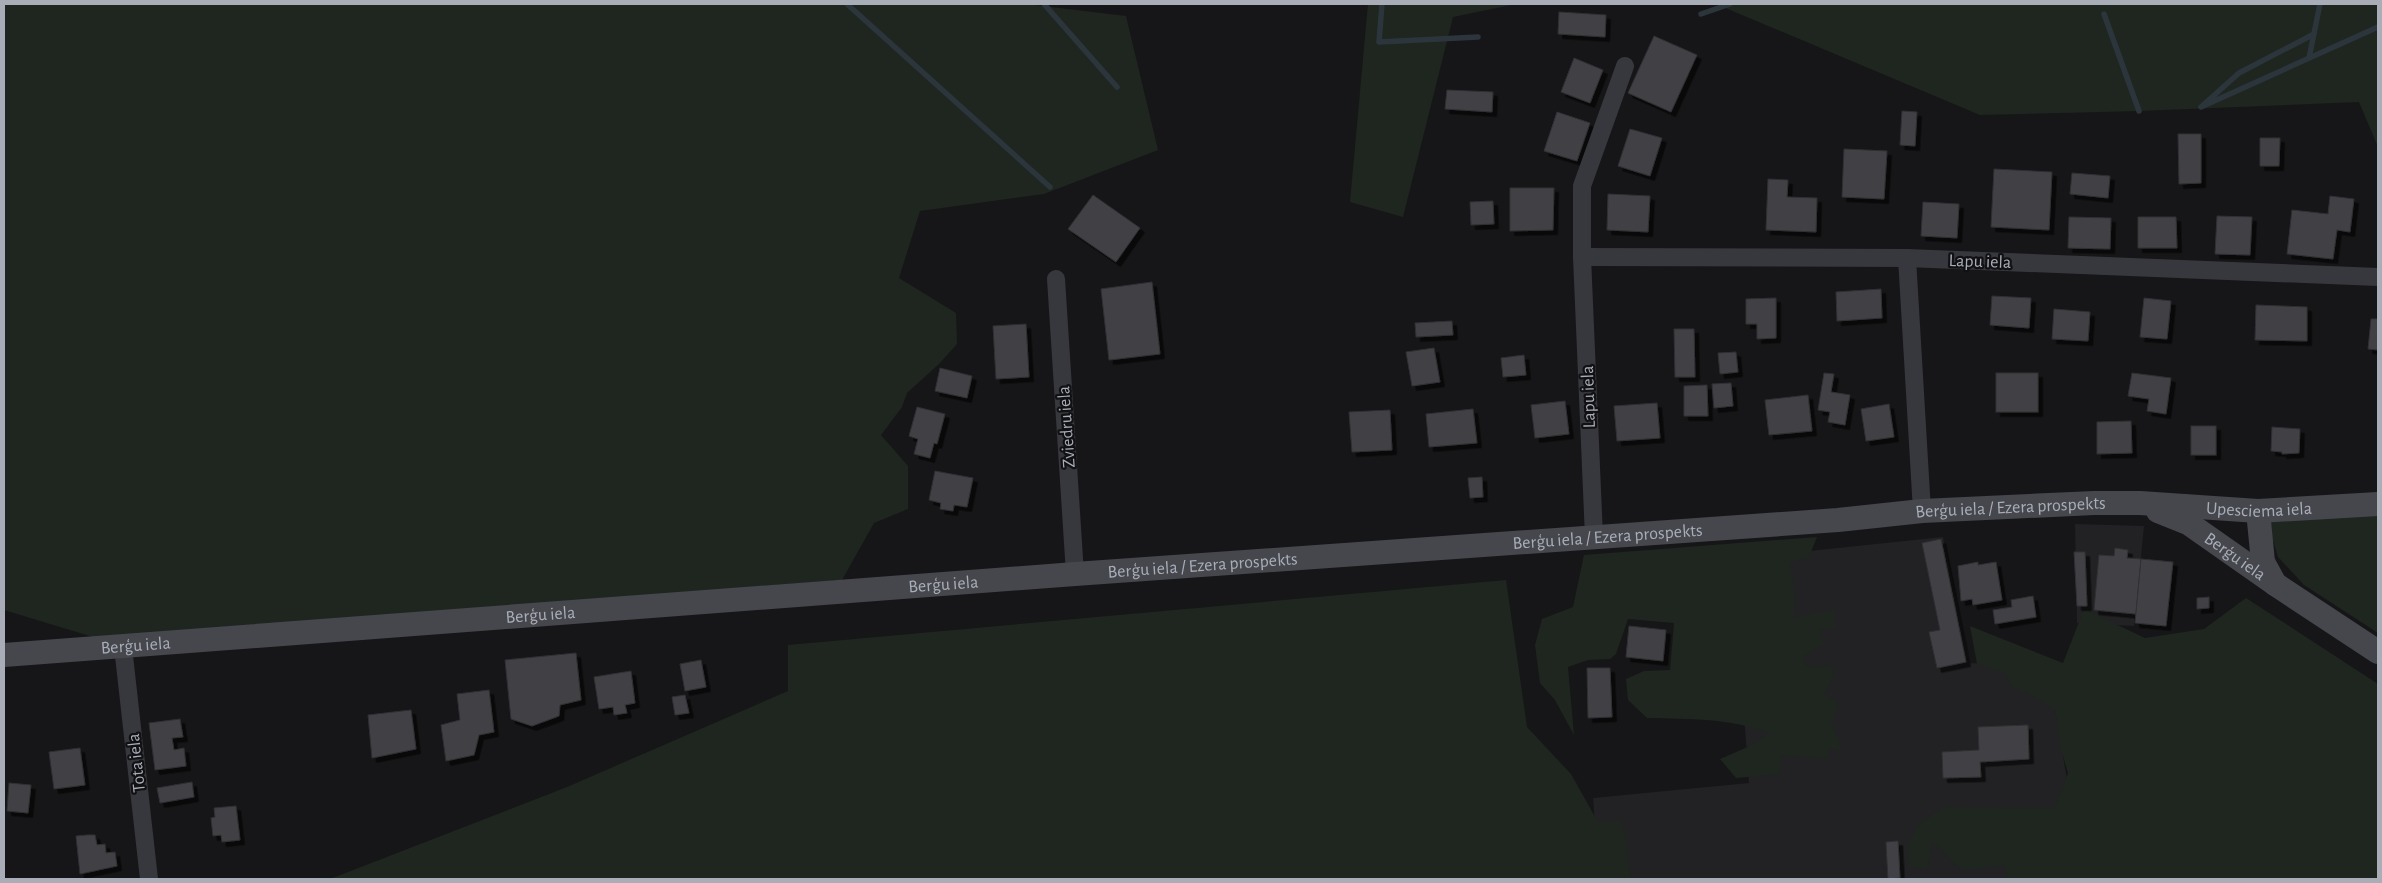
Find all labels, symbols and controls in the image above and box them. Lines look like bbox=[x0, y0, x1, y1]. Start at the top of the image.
street label: Lapu iela bbox=[1948, 252, 2012, 272]
street label: Lapu iela bbox=[1579, 365, 1599, 429]
street label: Zviedru iela bbox=[1055, 385, 1079, 469]
street label: Berģu iela / Ezera prospekts bbox=[1915, 495, 2106, 522]
street label: Upesciema iela bbox=[2206, 500, 2313, 521]
street label: Berģu iela / Ezera prospekts bbox=[1512, 522, 1703, 553]
street label: Berģu iela bbox=[2201, 529, 2269, 584]
street label: Berģu iela / Ezera prospekts bbox=[1107, 550, 1298, 582]
street label: Berģu iela bbox=[908, 573, 979, 597]
street label: Berģu iela bbox=[505, 604, 576, 627]
street label: Berģu iela bbox=[100, 634, 171, 658]
street label: Tota iela bbox=[125, 733, 149, 793]

